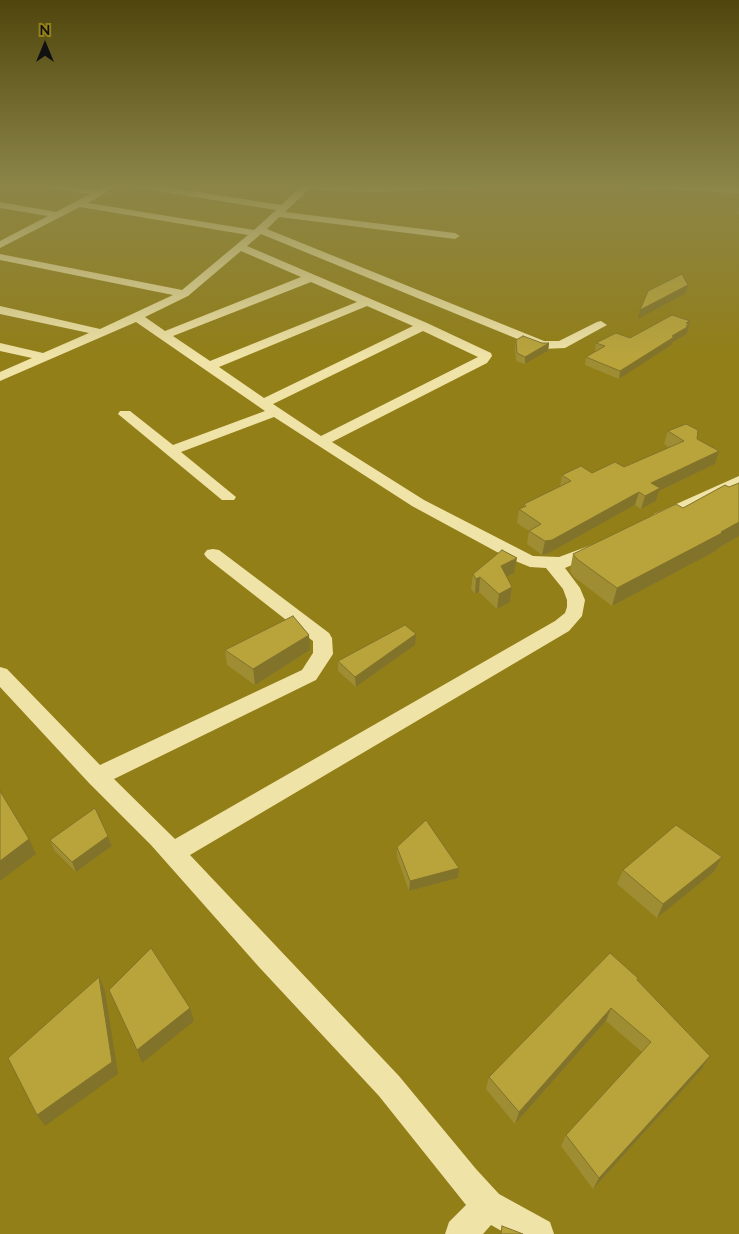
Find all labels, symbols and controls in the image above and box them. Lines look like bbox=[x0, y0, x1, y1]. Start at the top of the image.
north arrow bbox=[20, 20, 70, 70]
text: N bbox=[40, 21, 50, 38]

